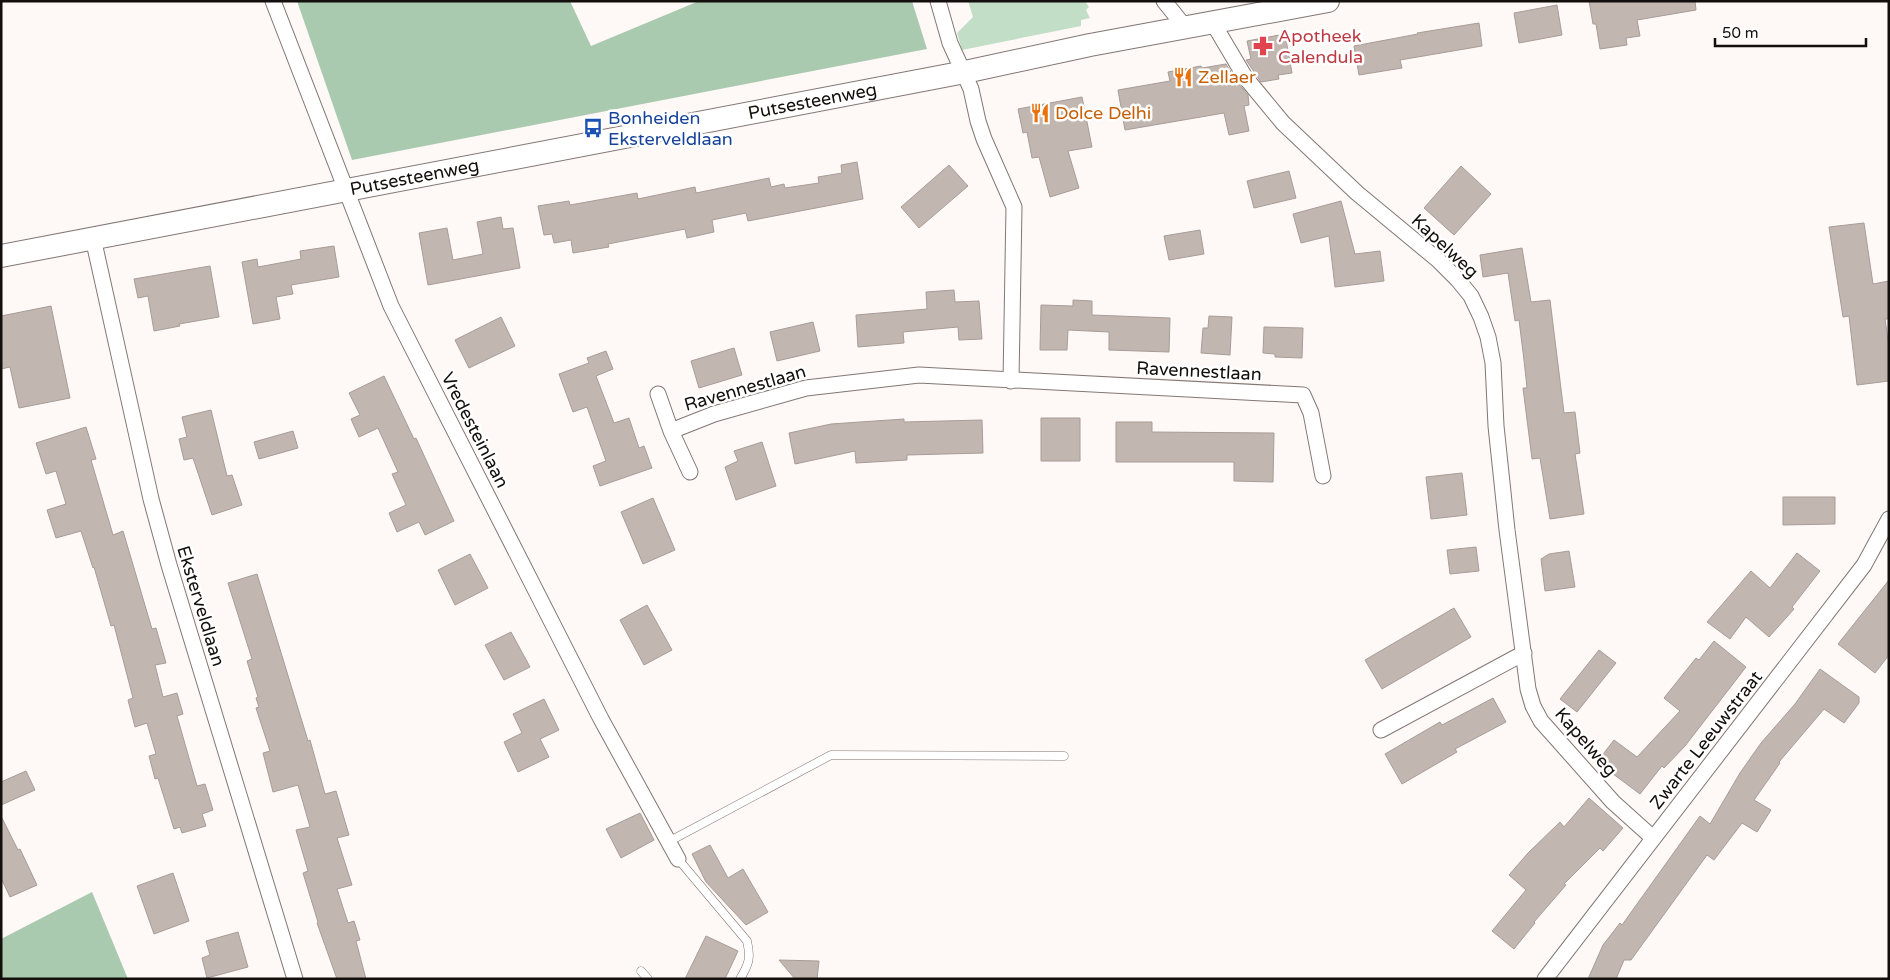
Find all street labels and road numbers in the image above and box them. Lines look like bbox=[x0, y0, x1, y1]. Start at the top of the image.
street label: Putsesteenweg bbox=[746, 78, 879, 124]
street label: Putsesteenweg bbox=[348, 154, 481, 200]
street label: Kapelweg bbox=[1407, 209, 1483, 283]
street label: Ravennestlaan bbox=[1136, 357, 1262, 385]
street label: Ravennestlaan bbox=[682, 360, 808, 416]
street label: Vredesteinlaan bbox=[436, 369, 514, 491]
street label: Eksterveldlaan bbox=[172, 543, 230, 669]
street label: Zwarte Leeuwstraat bbox=[1645, 666, 1767, 814]
street label: Kapelweg bbox=[1550, 703, 1622, 781]

